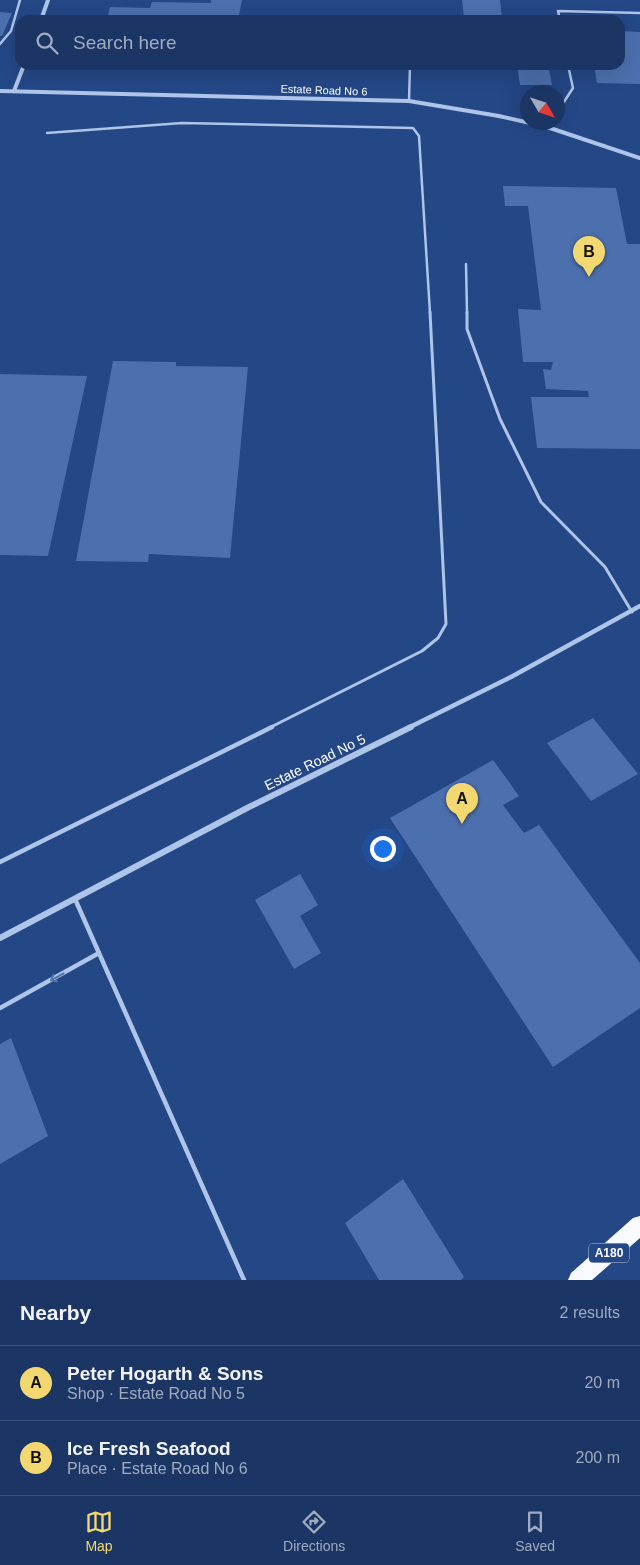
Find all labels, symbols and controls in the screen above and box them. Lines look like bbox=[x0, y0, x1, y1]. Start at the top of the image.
search box bbox=[15, 15, 625, 70]
icon: search bbox=[33, 29, 61, 57]
text: Search here bbox=[73, 32, 177, 53]
street label: Estate Road No 6 bbox=[280, 82, 368, 98]
north arrow bbox=[520, 85, 565, 130]
pin: B bbox=[573, 236, 605, 277]
street label: Estate Road No 5 bbox=[262, 730, 368, 793]
pin: A bbox=[446, 783, 478, 824]
your location bbox=[370, 836, 396, 862]
one-way arrow bbox=[50, 972, 64, 982]
road number: A180 bbox=[589, 1244, 629, 1262]
text: Nearby bbox=[20, 1301, 91, 1324]
text: 2 results bbox=[560, 1304, 620, 1321]
text: Peter Hogarth & Sons bbox=[67, 1363, 263, 1384]
text: A bbox=[30, 1374, 42, 1391]
text: 20 m bbox=[584, 1374, 620, 1391]
text: Shop · Estate Road No 5 bbox=[67, 1385, 245, 1402]
text: Ice Fresh Seafood bbox=[67, 1438, 231, 1459]
text: B bbox=[30, 1449, 42, 1466]
text: 200 m bbox=[576, 1449, 620, 1466]
text: Place · Estate Road No 6 bbox=[67, 1460, 248, 1477]
tab: Map bbox=[85, 1508, 113, 1554]
tab: Directions bbox=[283, 1508, 345, 1554]
tab: Saved bbox=[515, 1508, 555, 1554]

